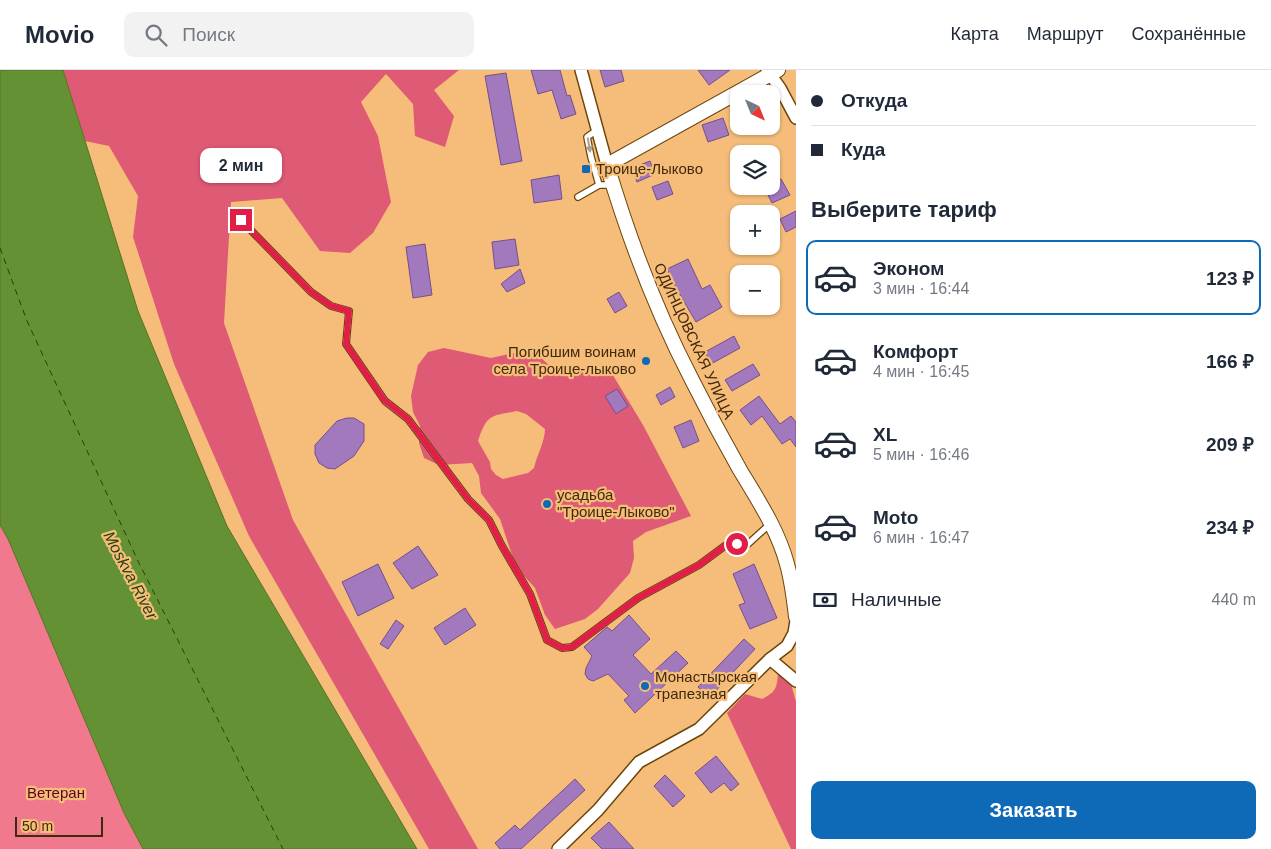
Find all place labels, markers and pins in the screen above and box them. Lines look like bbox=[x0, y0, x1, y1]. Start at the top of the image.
place label: Троице-Лыково bbox=[596, 160, 703, 177]
marker: Троице-Лыково bbox=[580, 163, 592, 175]
place label: Погибшим воинам села Троице-лыково bbox=[494, 343, 636, 377]
marker: Погибшим воинам села Троице-лыково bbox=[640, 355, 652, 367]
place label: усадьба "Троице-Лыково" bbox=[557, 486, 675, 520]
marker: усадьба "Троице-Лыково" bbox=[541, 498, 553, 510]
place label: Монастырская трапезная bbox=[655, 668, 757, 702]
marker: Монастырская трапезная bbox=[639, 680, 651, 692]

